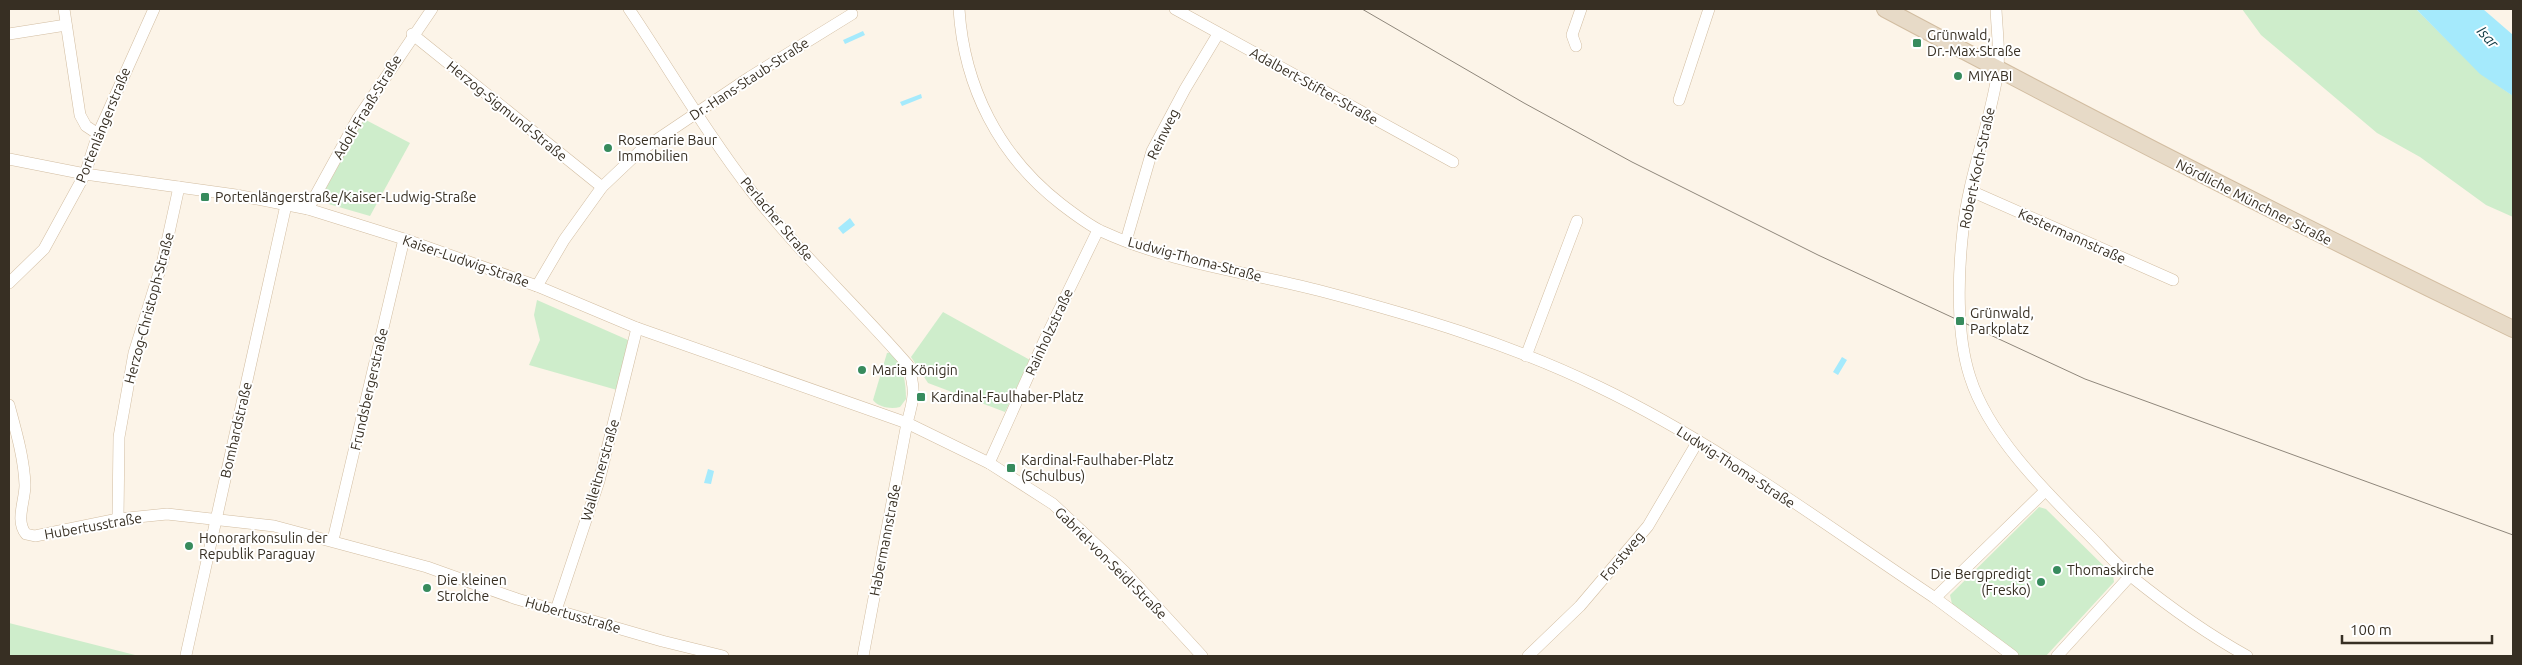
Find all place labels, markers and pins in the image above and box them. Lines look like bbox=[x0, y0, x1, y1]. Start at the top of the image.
place label: Grünwald, Dr.-Max-Straße bbox=[1927, 27, 2021, 59]
marker: Grünwald, Dr.-Max-Straße bbox=[1911, 37, 1923, 49]
place label: MIYABI bbox=[1968, 68, 2012, 84]
marker: MIYABI bbox=[1952, 70, 1964, 82]
place label: Rosemarie Baur Immobilien bbox=[618, 132, 718, 164]
marker: Rosemarie Baur Immobilien bbox=[602, 142, 614, 154]
place label: Portenlängerstraße/Kaiser-Ludwig-Straße bbox=[215, 189, 476, 205]
marker: Portenlängerstraße/Kaiser-Ludwig-Straße bbox=[199, 191, 211, 203]
place label: Grünwald, Parkplatz bbox=[1970, 305, 2034, 337]
marker: Grünwald, Parkplatz bbox=[1954, 315, 1966, 327]
place label: Maria Königin bbox=[872, 362, 958, 378]
marker: Maria Königin bbox=[856, 364, 868, 376]
place label: Kardinal-Faulhaber-Platz bbox=[931, 389, 1084, 405]
marker: Kardinal-Faulhaber-Platz bbox=[915, 391, 927, 403]
place label: Kardinal-Faulhaber-Platz (Schulbus) bbox=[1021, 452, 1174, 484]
marker: Kardinal-Faulhaber-Platz (Schulbus) bbox=[1005, 462, 1017, 474]
place label: Honorarkonsulin der Republik Paraguay bbox=[199, 530, 328, 562]
marker: Honorarkonsulin der Republik Paraguay bbox=[183, 540, 195, 552]
place label: Thomaskirche bbox=[2067, 562, 2154, 578]
marker: Thomaskirche bbox=[2051, 564, 2063, 576]
place label: Die Bergpredigt (Fresko) bbox=[1930, 566, 2031, 598]
place label: Die kleinen Strolche bbox=[437, 572, 507, 604]
marker: Die Bergpredigt (Fresko) bbox=[2035, 576, 2047, 588]
marker: Die kleinen Strolche bbox=[421, 582, 433, 594]

